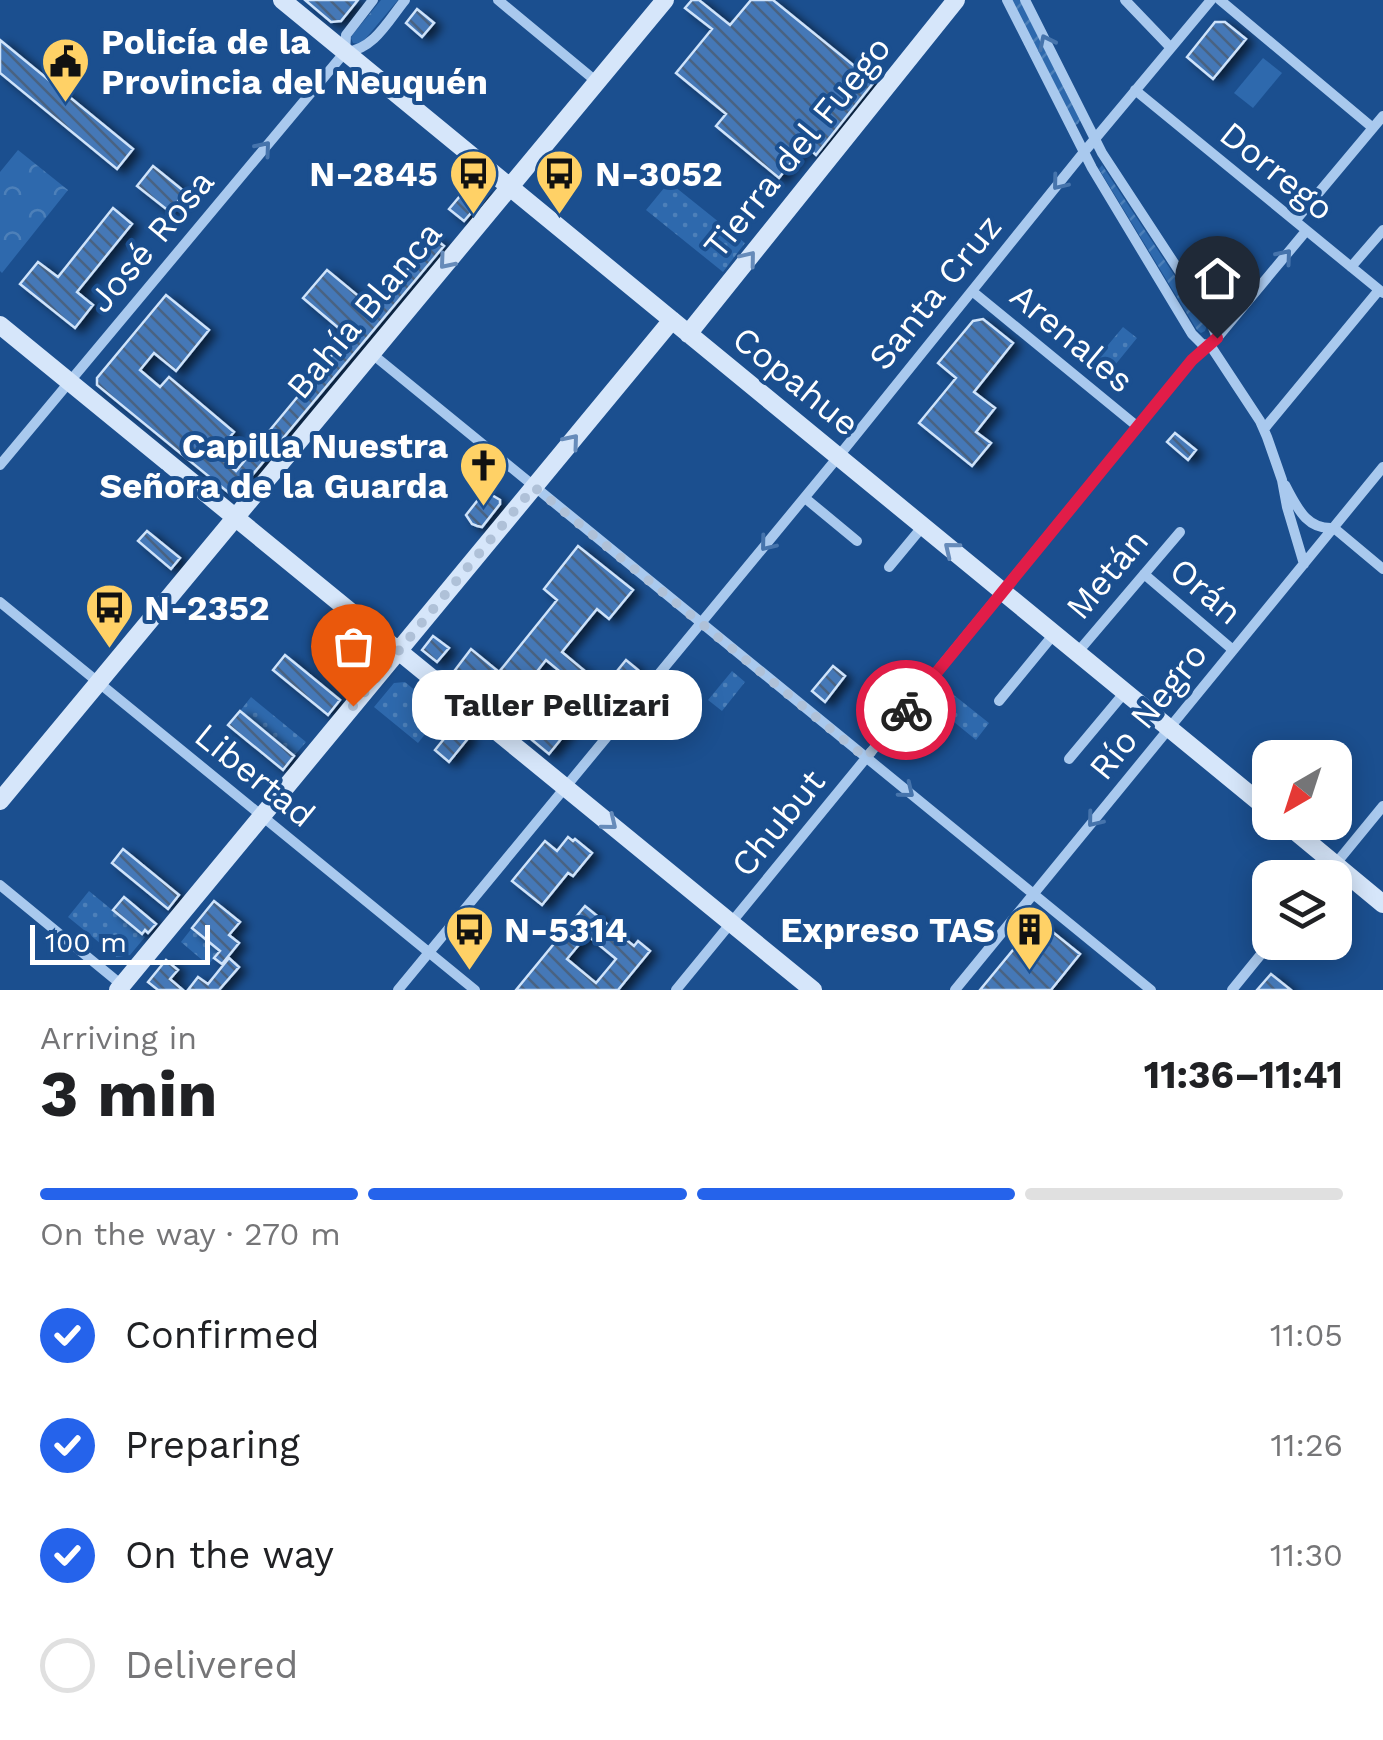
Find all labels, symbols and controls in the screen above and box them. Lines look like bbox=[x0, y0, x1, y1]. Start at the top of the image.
place label: Policía de la Provincia del Neuquén bbox=[101, 21, 488, 103]
street label: Tierra del Fuego bbox=[694, 27, 900, 267]
one-way arrow bbox=[1038, 34, 1058, 52]
public building icon: Policía de la Provincia del Neuquén bbox=[40, 36, 92, 104]
street label: Dorrego bbox=[1212, 112, 1342, 230]
one-way arrow bbox=[253, 142, 271, 160]
bus stop icon: N-2845 bbox=[447, 148, 499, 216]
bus stop icon: N-3052 bbox=[534, 148, 586, 216]
place label: N-2845 bbox=[309, 153, 438, 195]
place label: N-3052 bbox=[595, 153, 723, 195]
street label: José Rosa bbox=[79, 161, 223, 321]
one-way arrow bbox=[1053, 171, 1071, 189]
street label: Santa Cruz bbox=[860, 206, 1010, 378]
street label: Bahía Blanca bbox=[278, 213, 450, 407]
pin bbox=[1175, 236, 1260, 339]
one-way arrow bbox=[1273, 249, 1291, 267]
one-way arrow bbox=[440, 251, 458, 269]
one-way arrow bbox=[737, 251, 755, 269]
icon: home bbox=[1190, 251, 1245, 306]
street label: Arenales bbox=[1002, 274, 1142, 402]
street label: Copahue bbox=[724, 317, 868, 445]
place label: Capilla Nuestra Señora de la Guarda bbox=[100, 425, 449, 507]
one-way arrow bbox=[560, 435, 578, 453]
church icon: Capilla Nuestra Señora de la Guarda bbox=[457, 440, 509, 508]
street label: Metán bbox=[1057, 520, 1157, 628]
one-way arrow bbox=[761, 533, 779, 551]
one-way arrow bbox=[944, 543, 962, 561]
street label: Orán bbox=[1161, 549, 1251, 633]
bus stop icon: N-2352 bbox=[83, 582, 135, 650]
place label: N-2352 bbox=[144, 587, 270, 629]
pin bbox=[311, 604, 396, 707]
icon: bag bbox=[326, 619, 381, 674]
street label: Río Negro bbox=[1080, 634, 1216, 788]
courier bbox=[856, 660, 956, 760]
callout: Taller Pellizari bbox=[413, 671, 703, 741]
icon: bike bbox=[879, 683, 934, 738]
text: Taller Pellizari bbox=[444, 686, 670, 724]
street label: Libertad bbox=[187, 714, 323, 836]
north arrow bbox=[1252, 740, 1352, 840]
map controls bbox=[1252, 740, 1352, 960]
street label: Chubut bbox=[722, 761, 834, 885]
one-way arrow bbox=[896, 779, 914, 797]
one-way arrow bbox=[1088, 808, 1106, 826]
one-way arrow bbox=[598, 812, 616, 830]
button: layers bbox=[1252, 860, 1352, 960]
bus stop icon: N-5314 bbox=[443, 904, 495, 972]
building icon: Expreso TAS bbox=[1004, 904, 1056, 972]
place label: N-5314 bbox=[504, 909, 627, 951]
place label: Expreso TAS bbox=[780, 909, 995, 951]
scale bar bbox=[30, 920, 210, 964]
text: 100 m bbox=[45, 926, 127, 959]
text: Arriving in bbox=[40, 1019, 197, 1057]
text: 11:36–11:41 bbox=[1144, 1053, 1343, 1097]
text: 3 min bbox=[40, 1056, 218, 1132]
text: On the way · 270 m bbox=[40, 1215, 341, 1253]
icon: check bbox=[40, 1308, 95, 1363]
text: Confirmed bbox=[125, 1313, 320, 1357]
text: 11:05 bbox=[1270, 1316, 1343, 1354]
icon: check bbox=[40, 1418, 95, 1473]
text: Preparing bbox=[125, 1423, 300, 1467]
text: 11:26 bbox=[1270, 1426, 1343, 1464]
icon: check bbox=[40, 1528, 95, 1583]
text: On the way bbox=[125, 1533, 334, 1577]
text: 11:30 bbox=[1270, 1536, 1343, 1574]
text: Delivered bbox=[125, 1643, 298, 1687]

